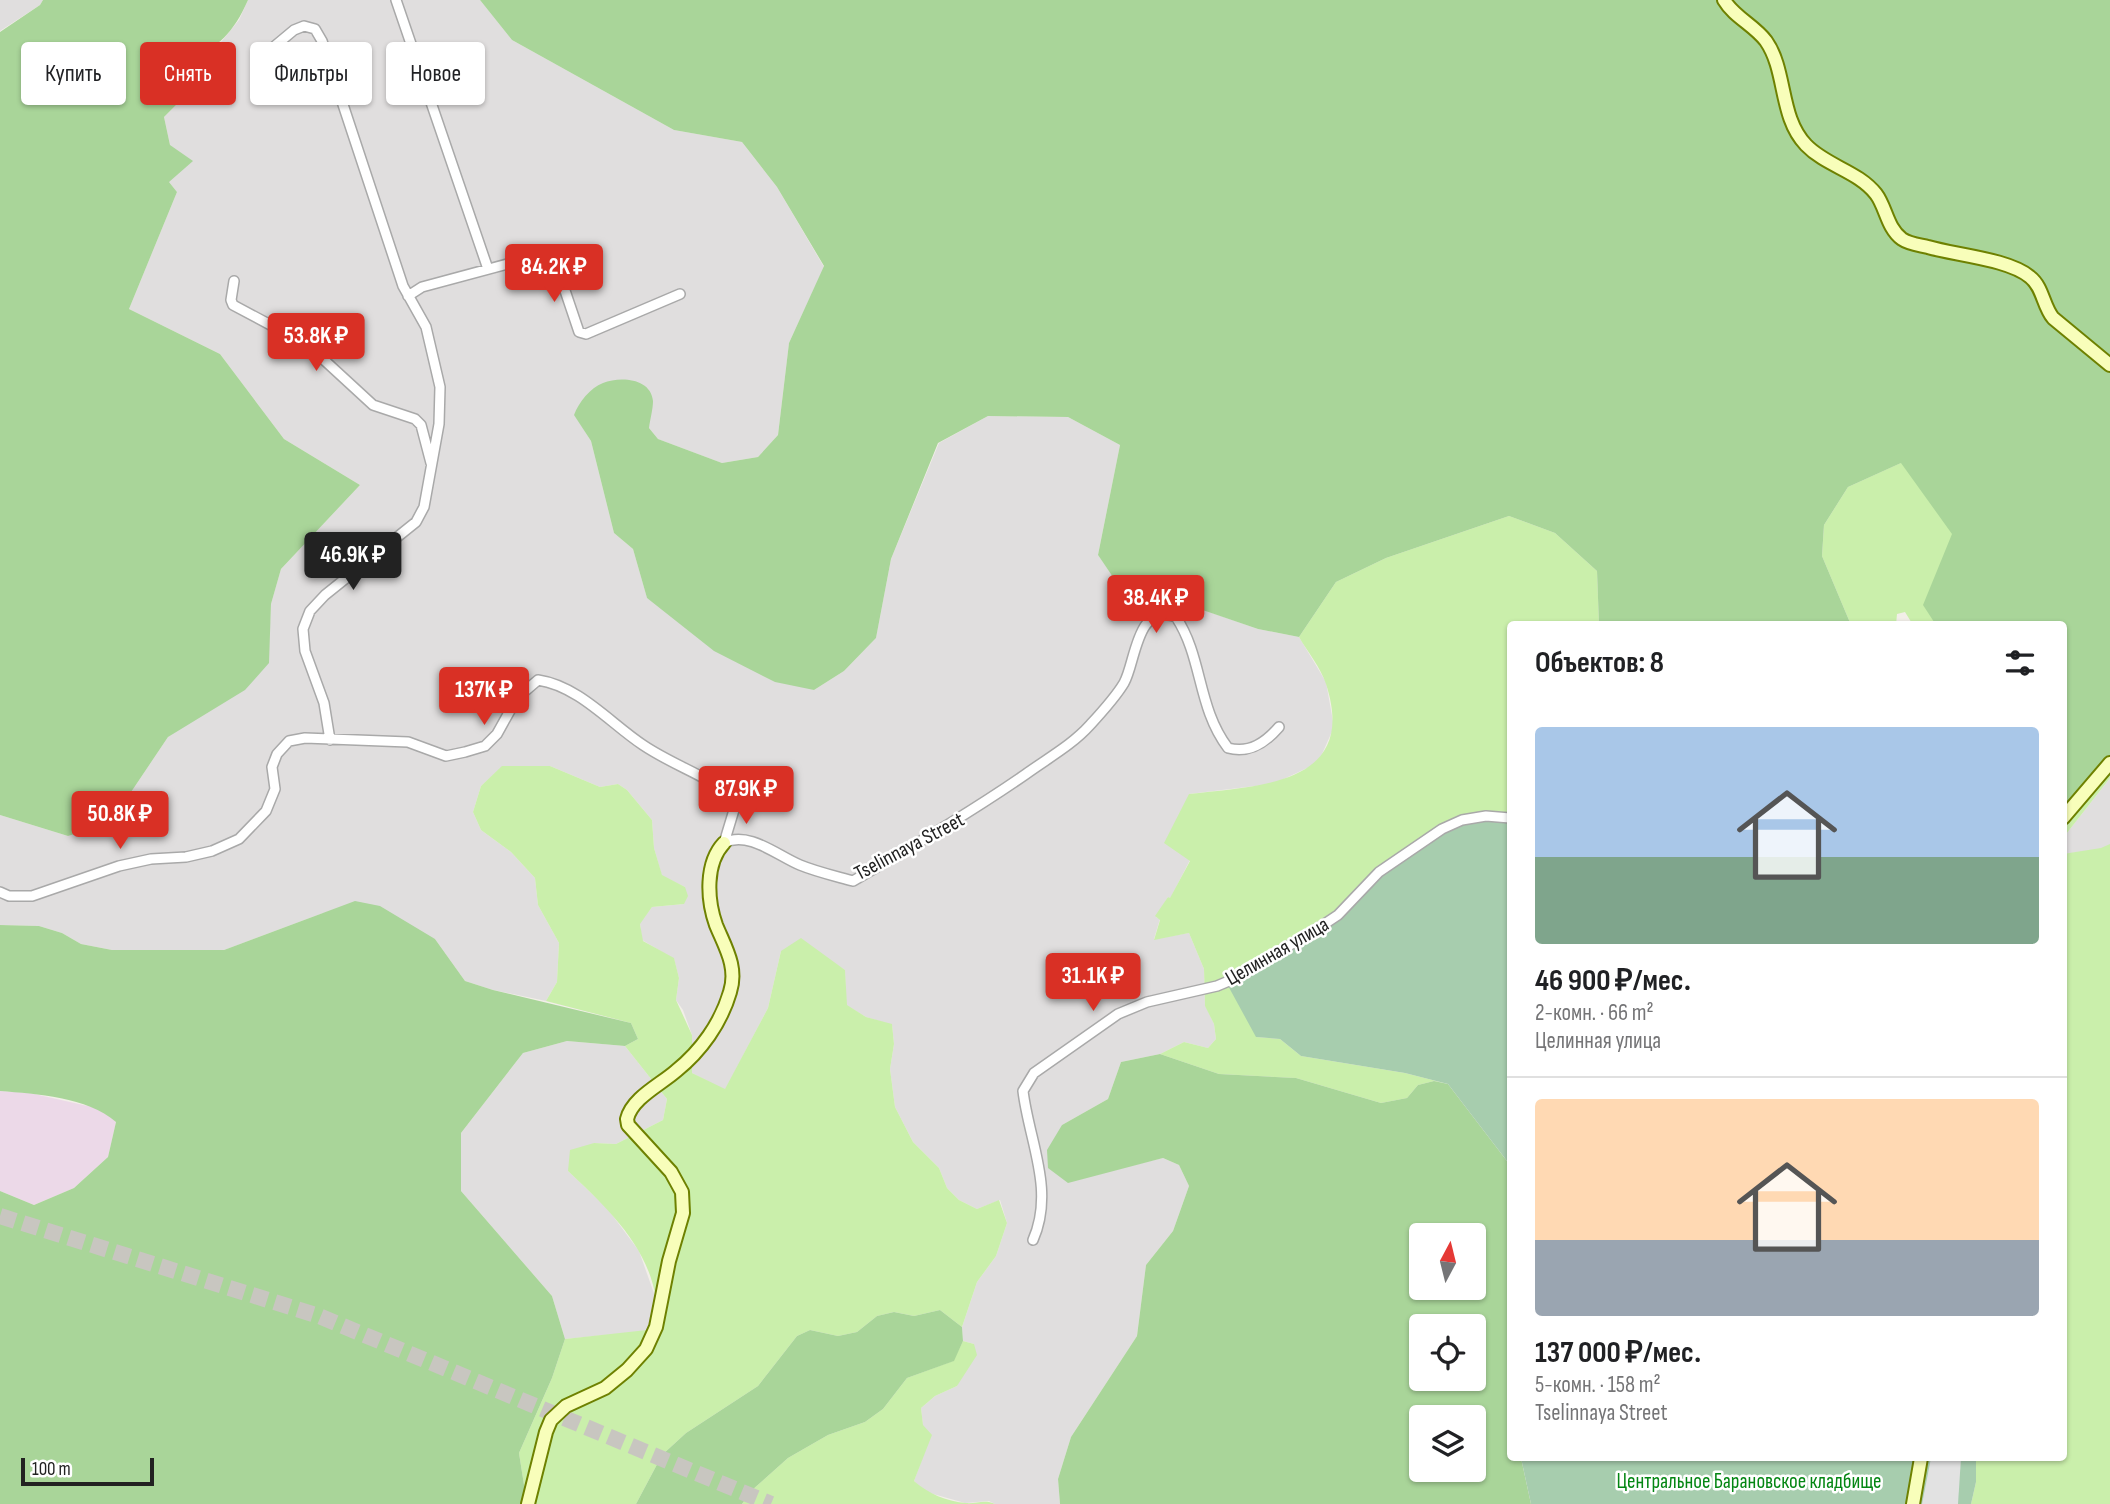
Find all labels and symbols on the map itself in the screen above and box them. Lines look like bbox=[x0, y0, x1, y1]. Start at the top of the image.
pin: 84.2K ₽ bbox=[489, 244, 619, 304]
pin: 53.8K ₽ bbox=[251, 314, 381, 373]
pin: 46.9K ₽ bbox=[288, 532, 418, 592]
pin: 38.4K ₽ bbox=[1091, 576, 1221, 635]
pin: 137K ₽ bbox=[427, 668, 541, 727]
pin: 87.9K ₽ bbox=[681, 766, 811, 826]
pin: 50.8K ₽ bbox=[55, 792, 185, 851]
street label: Tselinnaya Street bbox=[850, 807, 969, 886]
street label: Целинная улица bbox=[1221, 912, 1333, 991]
pin: 31.1K ₽ bbox=[1028, 954, 1158, 1013]
north arrow bbox=[1409, 1223, 1486, 1300]
scale bar bbox=[21, 1455, 154, 1487]
park label: Центральное Барановское кладбище bbox=[1617, 1469, 1881, 1494]

